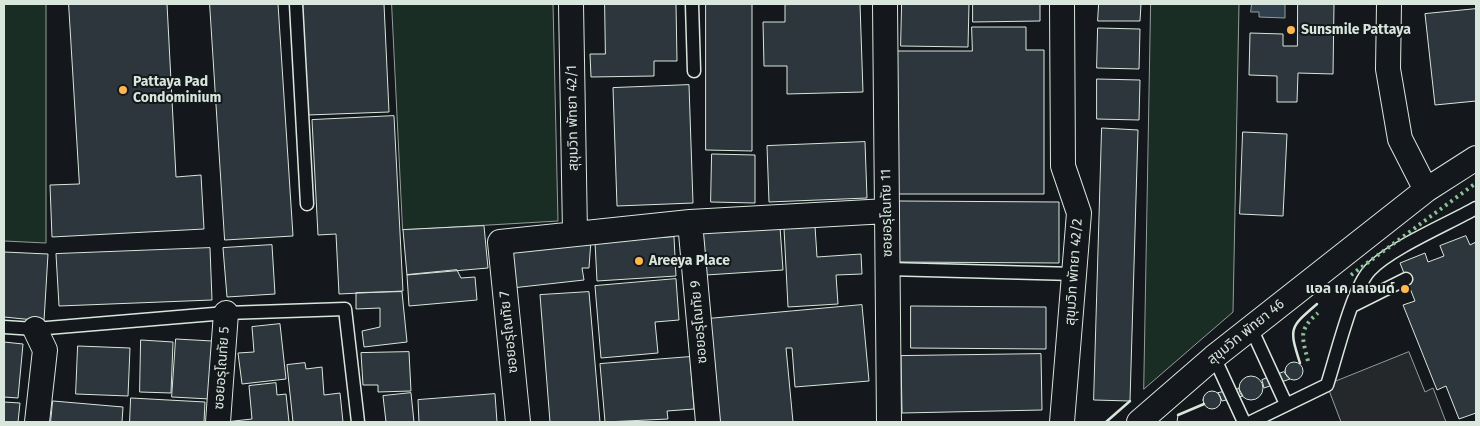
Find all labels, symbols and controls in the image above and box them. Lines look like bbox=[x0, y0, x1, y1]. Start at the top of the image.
place label: Sunsmile Pattaya bbox=[1301, 22, 1411, 38]
marker: Sunsmile Pattaya bbox=[1285, 24, 1297, 36]
street label: สุขุมวิท พัทยา 42/1 bbox=[564, 65, 582, 171]
place label: Pattaya Pad Condominium bbox=[133, 74, 221, 106]
marker: Pattaya Pad Condominium bbox=[117, 84, 129, 96]
street label: ซอยอรุโณทัย 11 bbox=[878, 169, 896, 257]
street label: สุขุมวิท พัทยา 42/2 bbox=[1062, 218, 1086, 326]
place label: Areeya Place bbox=[649, 253, 730, 269]
marker: Areeya Place bbox=[633, 255, 645, 267]
street label: ซอยอรุโณทัย 9 bbox=[687, 280, 711, 364]
place label: แอล เค เลเจนด์ bbox=[1306, 281, 1395, 297]
marker: แอล เค เลเจนด์ bbox=[1399, 283, 1411, 295]
street label: ซอยอรุโณทัย 7 bbox=[496, 290, 522, 374]
street label: สุขุมวิท พัทยา 46 bbox=[1204, 296, 1288, 368]
street label: ซอยอรุโณทัย 5 bbox=[211, 326, 233, 410]

